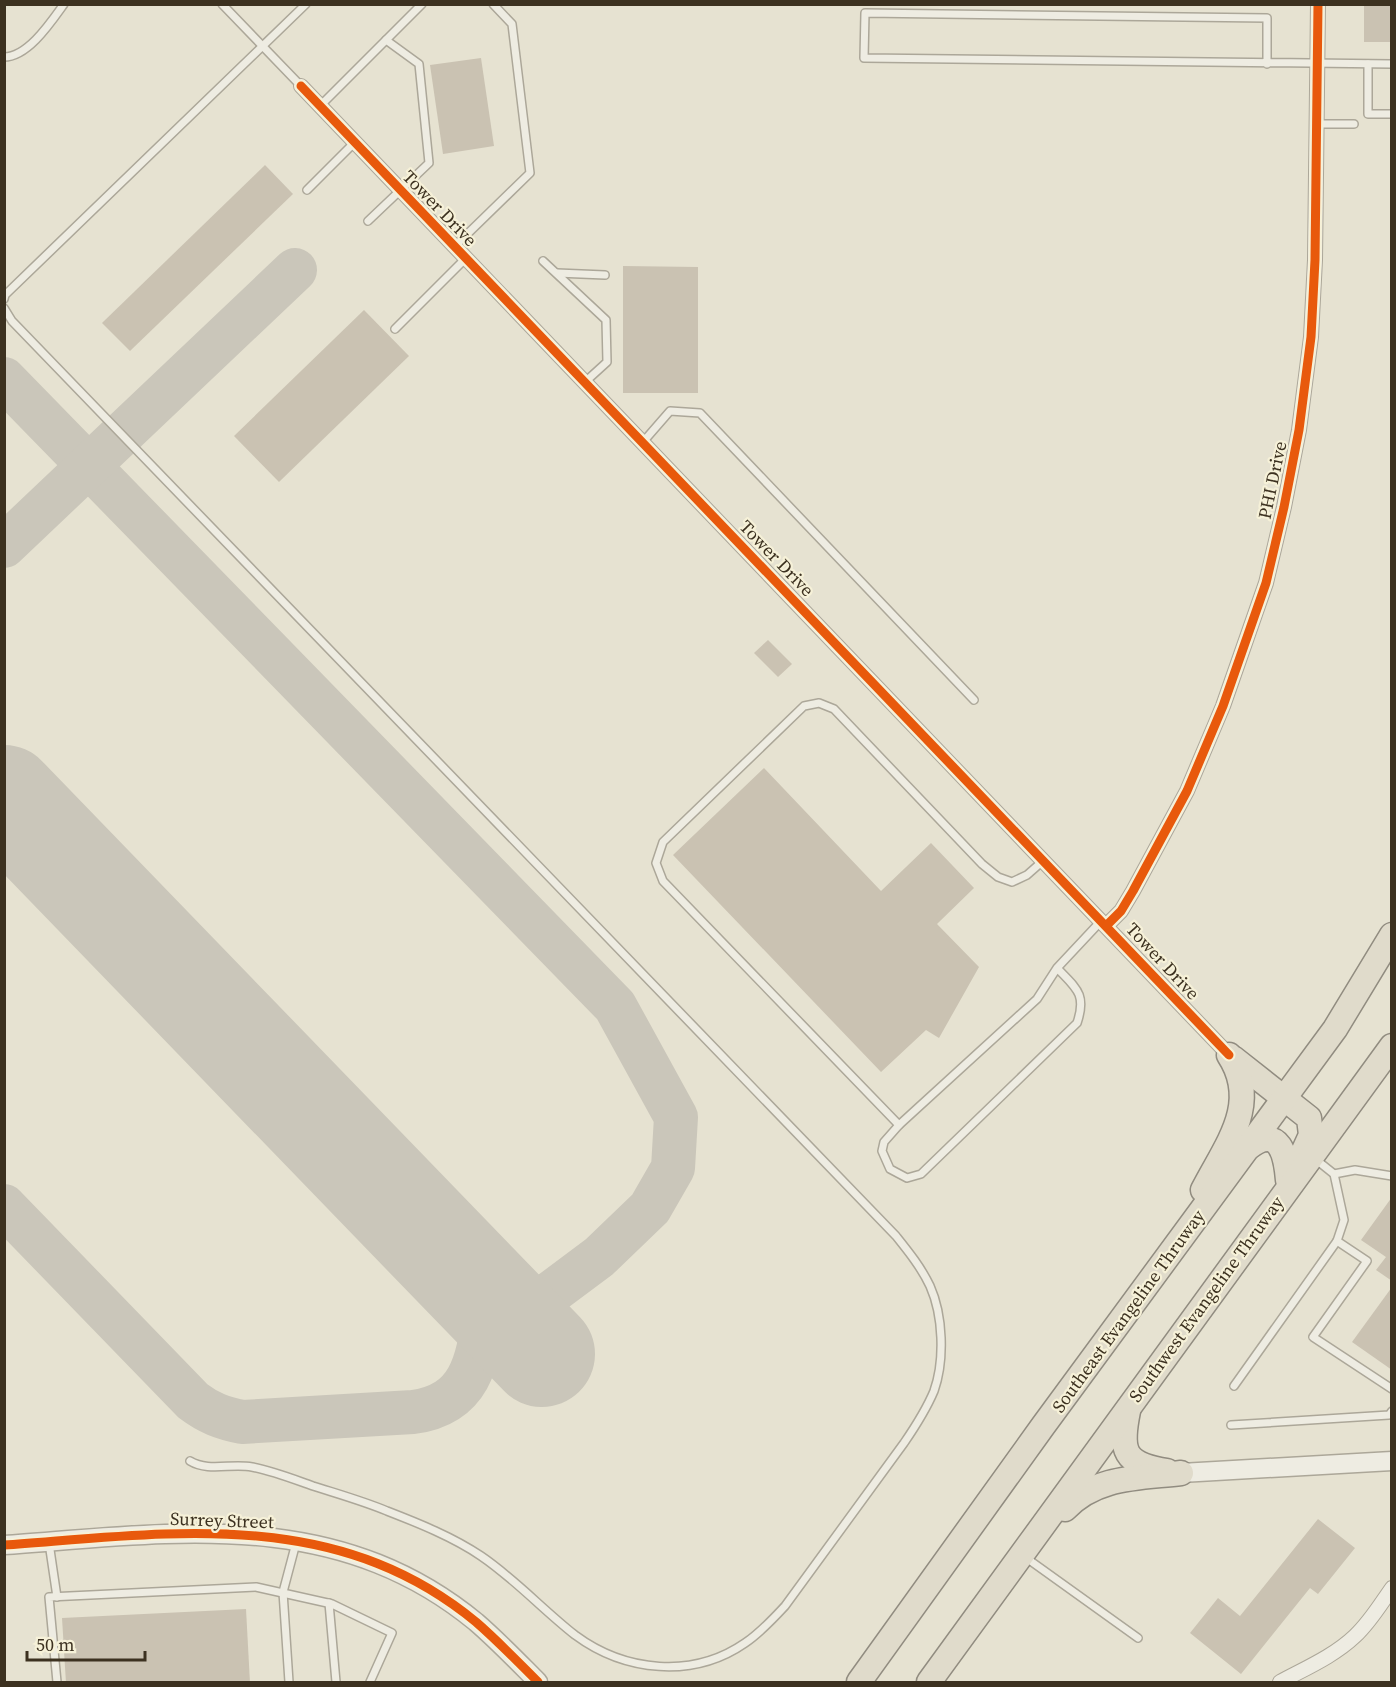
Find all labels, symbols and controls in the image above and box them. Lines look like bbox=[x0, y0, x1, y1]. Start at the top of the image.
street label: Tower Drive bbox=[397, 164, 483, 252]
street label: PHI Drive bbox=[1252, 439, 1292, 521]
street label: Tower Drive bbox=[734, 514, 820, 602]
street label: Tower Drive bbox=[1121, 917, 1205, 1005]
street label: Southwest Evangeline Thruway bbox=[1123, 1190, 1290, 1407]
street label: Southeast Evangeline Thruway bbox=[1046, 1204, 1211, 1418]
street label: Surrey Street bbox=[170, 1506, 274, 1534]
scale bar bbox=[27, 1624, 146, 1662]
text: 50 m bbox=[36, 1632, 74, 1657]

